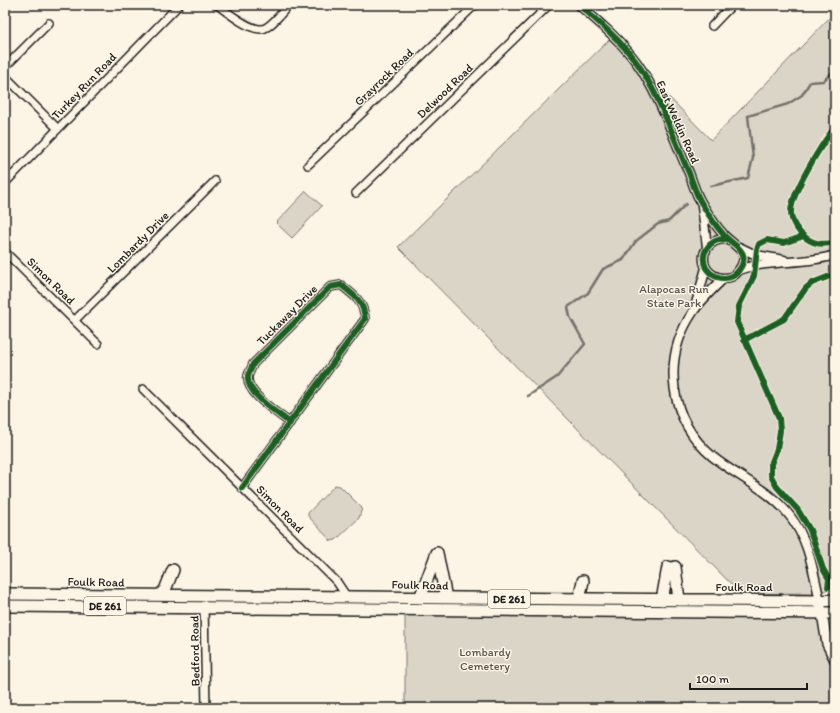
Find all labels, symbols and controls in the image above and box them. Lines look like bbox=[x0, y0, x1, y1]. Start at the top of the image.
street label: Grayrock Road bbox=[352, 45, 417, 109]
street label: Turkey Run Road bbox=[49, 50, 120, 122]
street label: Delwood Road bbox=[414, 61, 476, 121]
street label: East Weldin Road bbox=[653, 78, 703, 166]
street label: Lombardy Drive bbox=[104, 208, 172, 276]
street label: Simon Road bbox=[24, 255, 78, 308]
street label: Tuckaway Drive bbox=[254, 282, 320, 348]
park label: Alapocas Run State Park bbox=[639, 282, 709, 310]
street label: Simon Road bbox=[253, 482, 307, 536]
street label: Foulk Road bbox=[67, 575, 125, 590]
street label: Foulk Road bbox=[391, 578, 449, 593]
street label: Foulk Road bbox=[715, 580, 773, 594]
road number: DE 261 bbox=[488, 590, 530, 608]
road number: DE 261 bbox=[84, 597, 126, 615]
street label: Bedford Road bbox=[187, 615, 203, 687]
park label: Lombardy Cemetery bbox=[459, 645, 511, 673]
scale bar bbox=[690, 665, 807, 691]
text: 100 m bbox=[696, 672, 729, 686]

